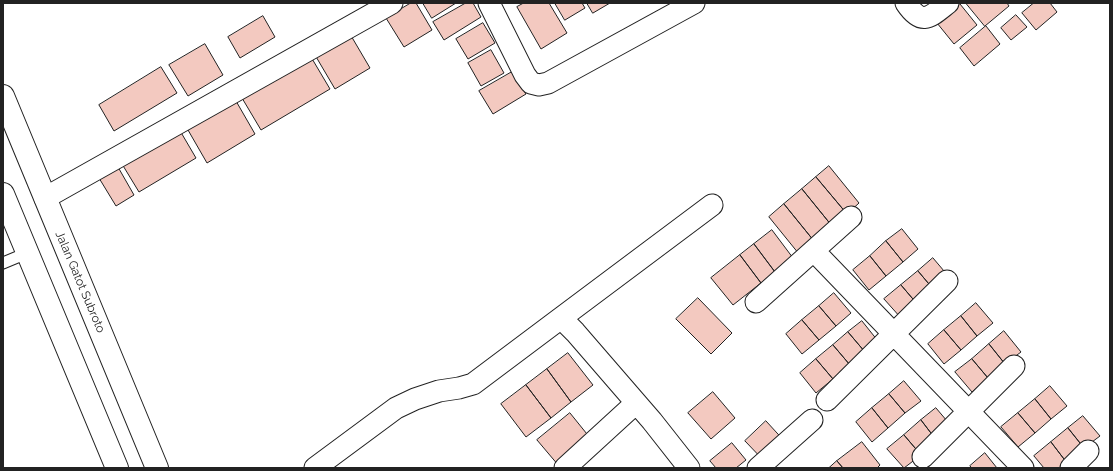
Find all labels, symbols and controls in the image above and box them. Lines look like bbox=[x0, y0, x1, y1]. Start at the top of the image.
street label: Jalan Gatot Subroto bbox=[52, 229, 108, 335]

